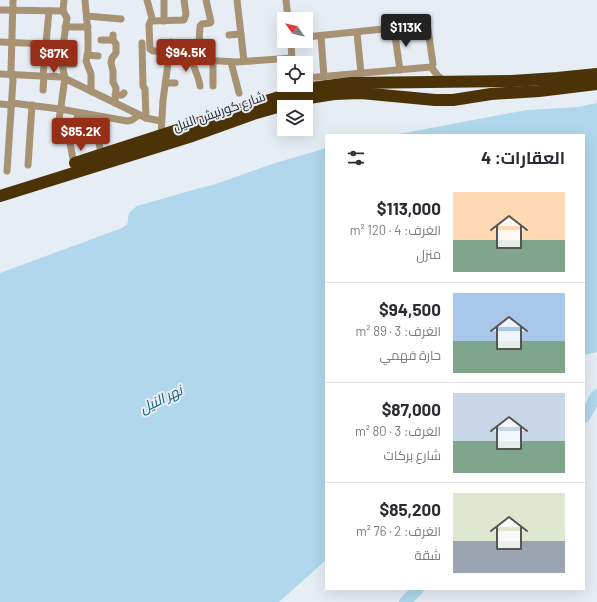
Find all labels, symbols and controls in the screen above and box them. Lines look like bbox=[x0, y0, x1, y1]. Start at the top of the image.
north arrow bbox=[277, 12, 313, 48]
map controls bbox=[277, 12, 313, 136]
pin: $113K bbox=[378, 14, 434, 48]
text: $113K bbox=[390, 19, 422, 35]
pin: $94.5K bbox=[153, 39, 219, 73]
pin: $87K bbox=[30, 40, 78, 74]
text: $94.5K bbox=[166, 44, 206, 60]
text: $87K bbox=[39, 45, 69, 61]
button: locate bbox=[277, 56, 313, 92]
street label: شارع كورنيش النيل bbox=[171, 88, 268, 135]
button: layers bbox=[277, 100, 313, 136]
pin: $85.2K bbox=[48, 118, 114, 152]
text: $85.2K bbox=[61, 123, 101, 139]
icon: filters bbox=[345, 147, 367, 169]
text: العقارات: 4 bbox=[481, 147, 565, 167]
text: $113,000 bbox=[377, 198, 441, 218]
icon: home bbox=[485, 208, 533, 256]
text: الغرف: 4 · 120 m² bbox=[350, 222, 441, 238]
text: منزل bbox=[416, 246, 441, 262]
text: $94,500 bbox=[379, 299, 441, 319]
icon: home bbox=[485, 309, 533, 357]
text: الغرف: 3 · 89 m² bbox=[356, 323, 441, 339]
text: حارة فهمي bbox=[380, 347, 441, 363]
water label: نهر النيل bbox=[137, 380, 187, 417]
text: $87,000 bbox=[382, 399, 441, 419]
icon: home bbox=[485, 409, 533, 457]
text: الغرف: 3 · 80 m² bbox=[355, 423, 441, 439]
text: شارع بركات bbox=[384, 447, 441, 463]
text: $85,200 bbox=[380, 499, 441, 519]
icon: home bbox=[485, 509, 533, 557]
text: الغرف: 2 · 76 m² bbox=[356, 523, 441, 539]
text: شقة bbox=[414, 547, 441, 563]

